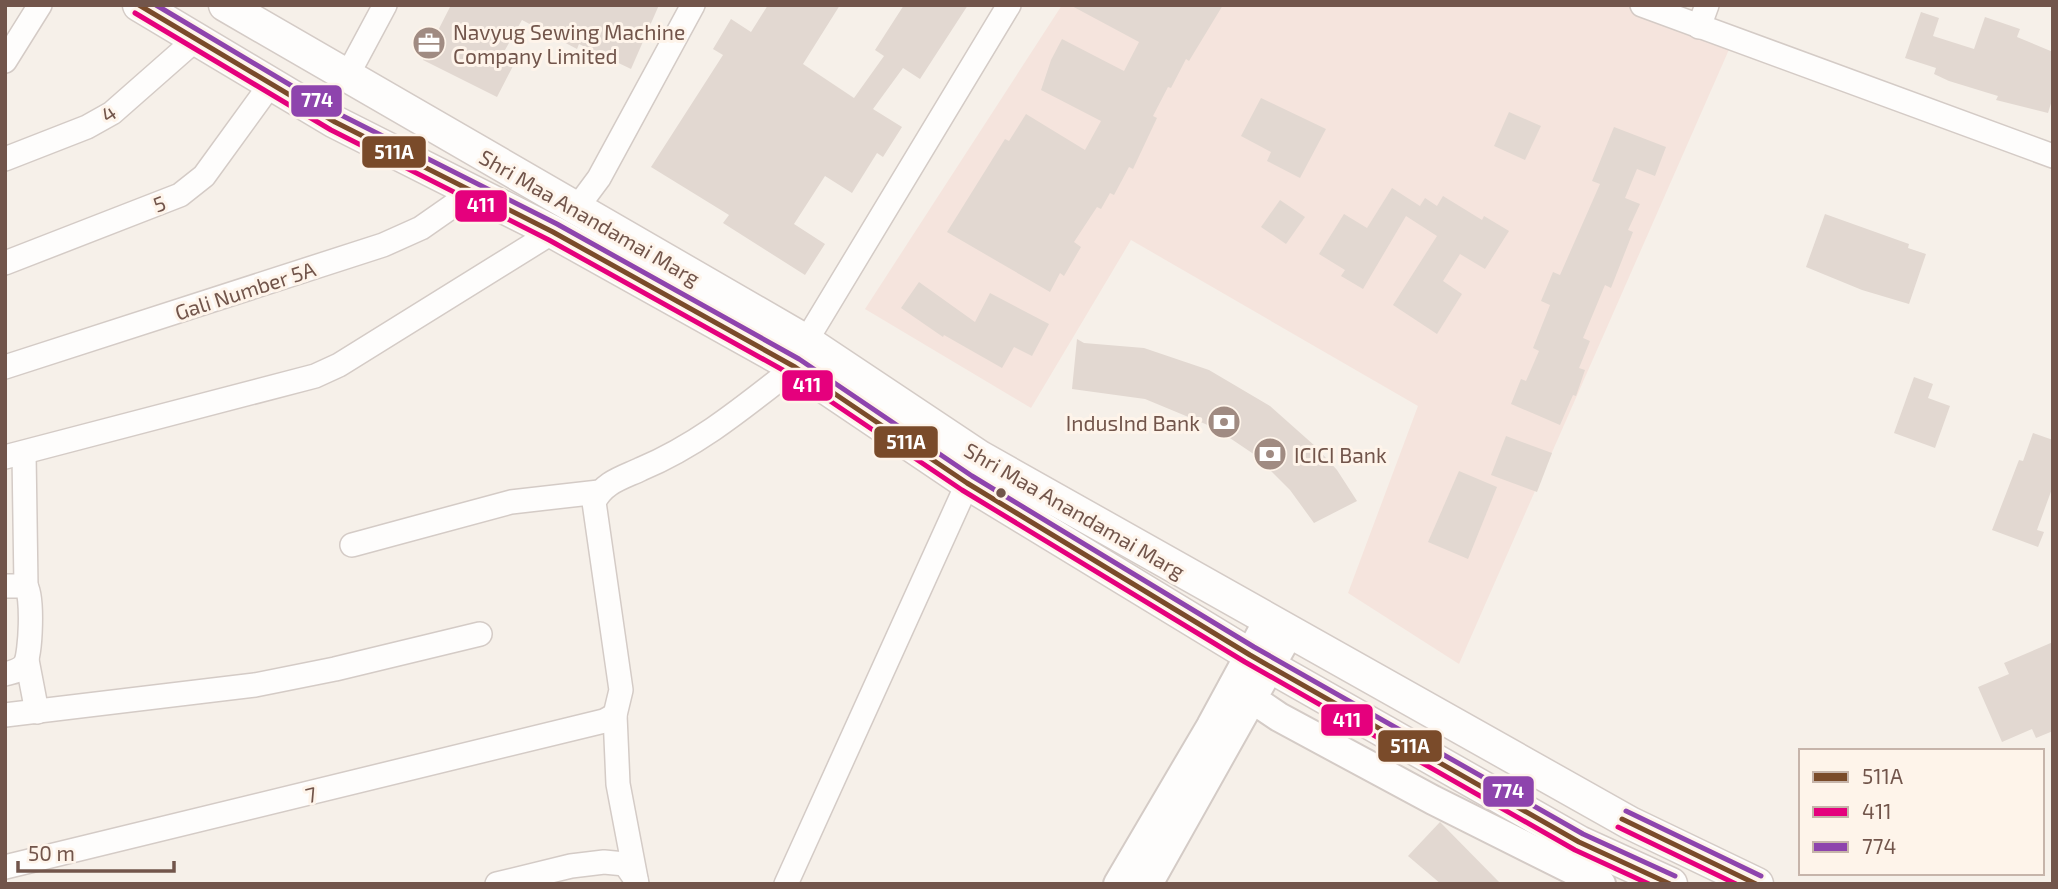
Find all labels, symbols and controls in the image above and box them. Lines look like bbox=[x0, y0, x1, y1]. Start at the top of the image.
place label: Navyug Sewing Machine Company Limited bbox=[453, 19, 685, 68]
office icon: Navyug Sewing Machine Company Limited bbox=[410, 24, 448, 62]
line badge: 774 bbox=[290, 84, 343, 118]
text: 774 bbox=[301, 88, 333, 111]
street label: 4 bbox=[96, 99, 120, 127]
line badge: 511A bbox=[361, 135, 427, 169]
text: 511A bbox=[374, 140, 414, 163]
street label: Shri Maa Anandamai Marg bbox=[475, 144, 705, 291]
street label: 5 bbox=[149, 189, 169, 217]
line badge: 411 bbox=[454, 189, 508, 223]
text: 411 bbox=[467, 193, 495, 216]
street label: Gali Number 5A bbox=[172, 256, 318, 324]
line badge: 411 bbox=[781, 369, 834, 402]
text: 411 bbox=[793, 373, 821, 396]
bank icon: IndusInd Bank bbox=[1205, 403, 1243, 441]
place label: IndusInd Bank bbox=[1066, 410, 1200, 435]
line badge: 511A bbox=[873, 425, 939, 459]
text: 511A bbox=[886, 430, 926, 453]
bank icon: ICICI Bank bbox=[1251, 435, 1289, 473]
street label: Shri Maa Anandamai Marg bbox=[960, 437, 1190, 584]
place label: ICICI Bank bbox=[1294, 442, 1387, 467]
unlabelled marker bbox=[994, 486, 1008, 500]
line badge: 411 bbox=[1320, 703, 1374, 737]
text: 411 bbox=[1333, 708, 1361, 731]
line badge: 511A bbox=[1377, 729, 1443, 763]
text: 511A bbox=[1390, 734, 1430, 757]
legend bbox=[1799, 749, 2044, 875]
text: 511A bbox=[1862, 763, 1903, 788]
line badge: 774 bbox=[1482, 775, 1535, 808]
text: 774 bbox=[1492, 779, 1524, 802]
street label: 7 bbox=[303, 781, 319, 807]
text: 411 bbox=[1862, 798, 1892, 823]
scale bar bbox=[18, 830, 173, 874]
text: 774 bbox=[1862, 833, 1896, 858]
text: 50 m bbox=[28, 840, 75, 865]

